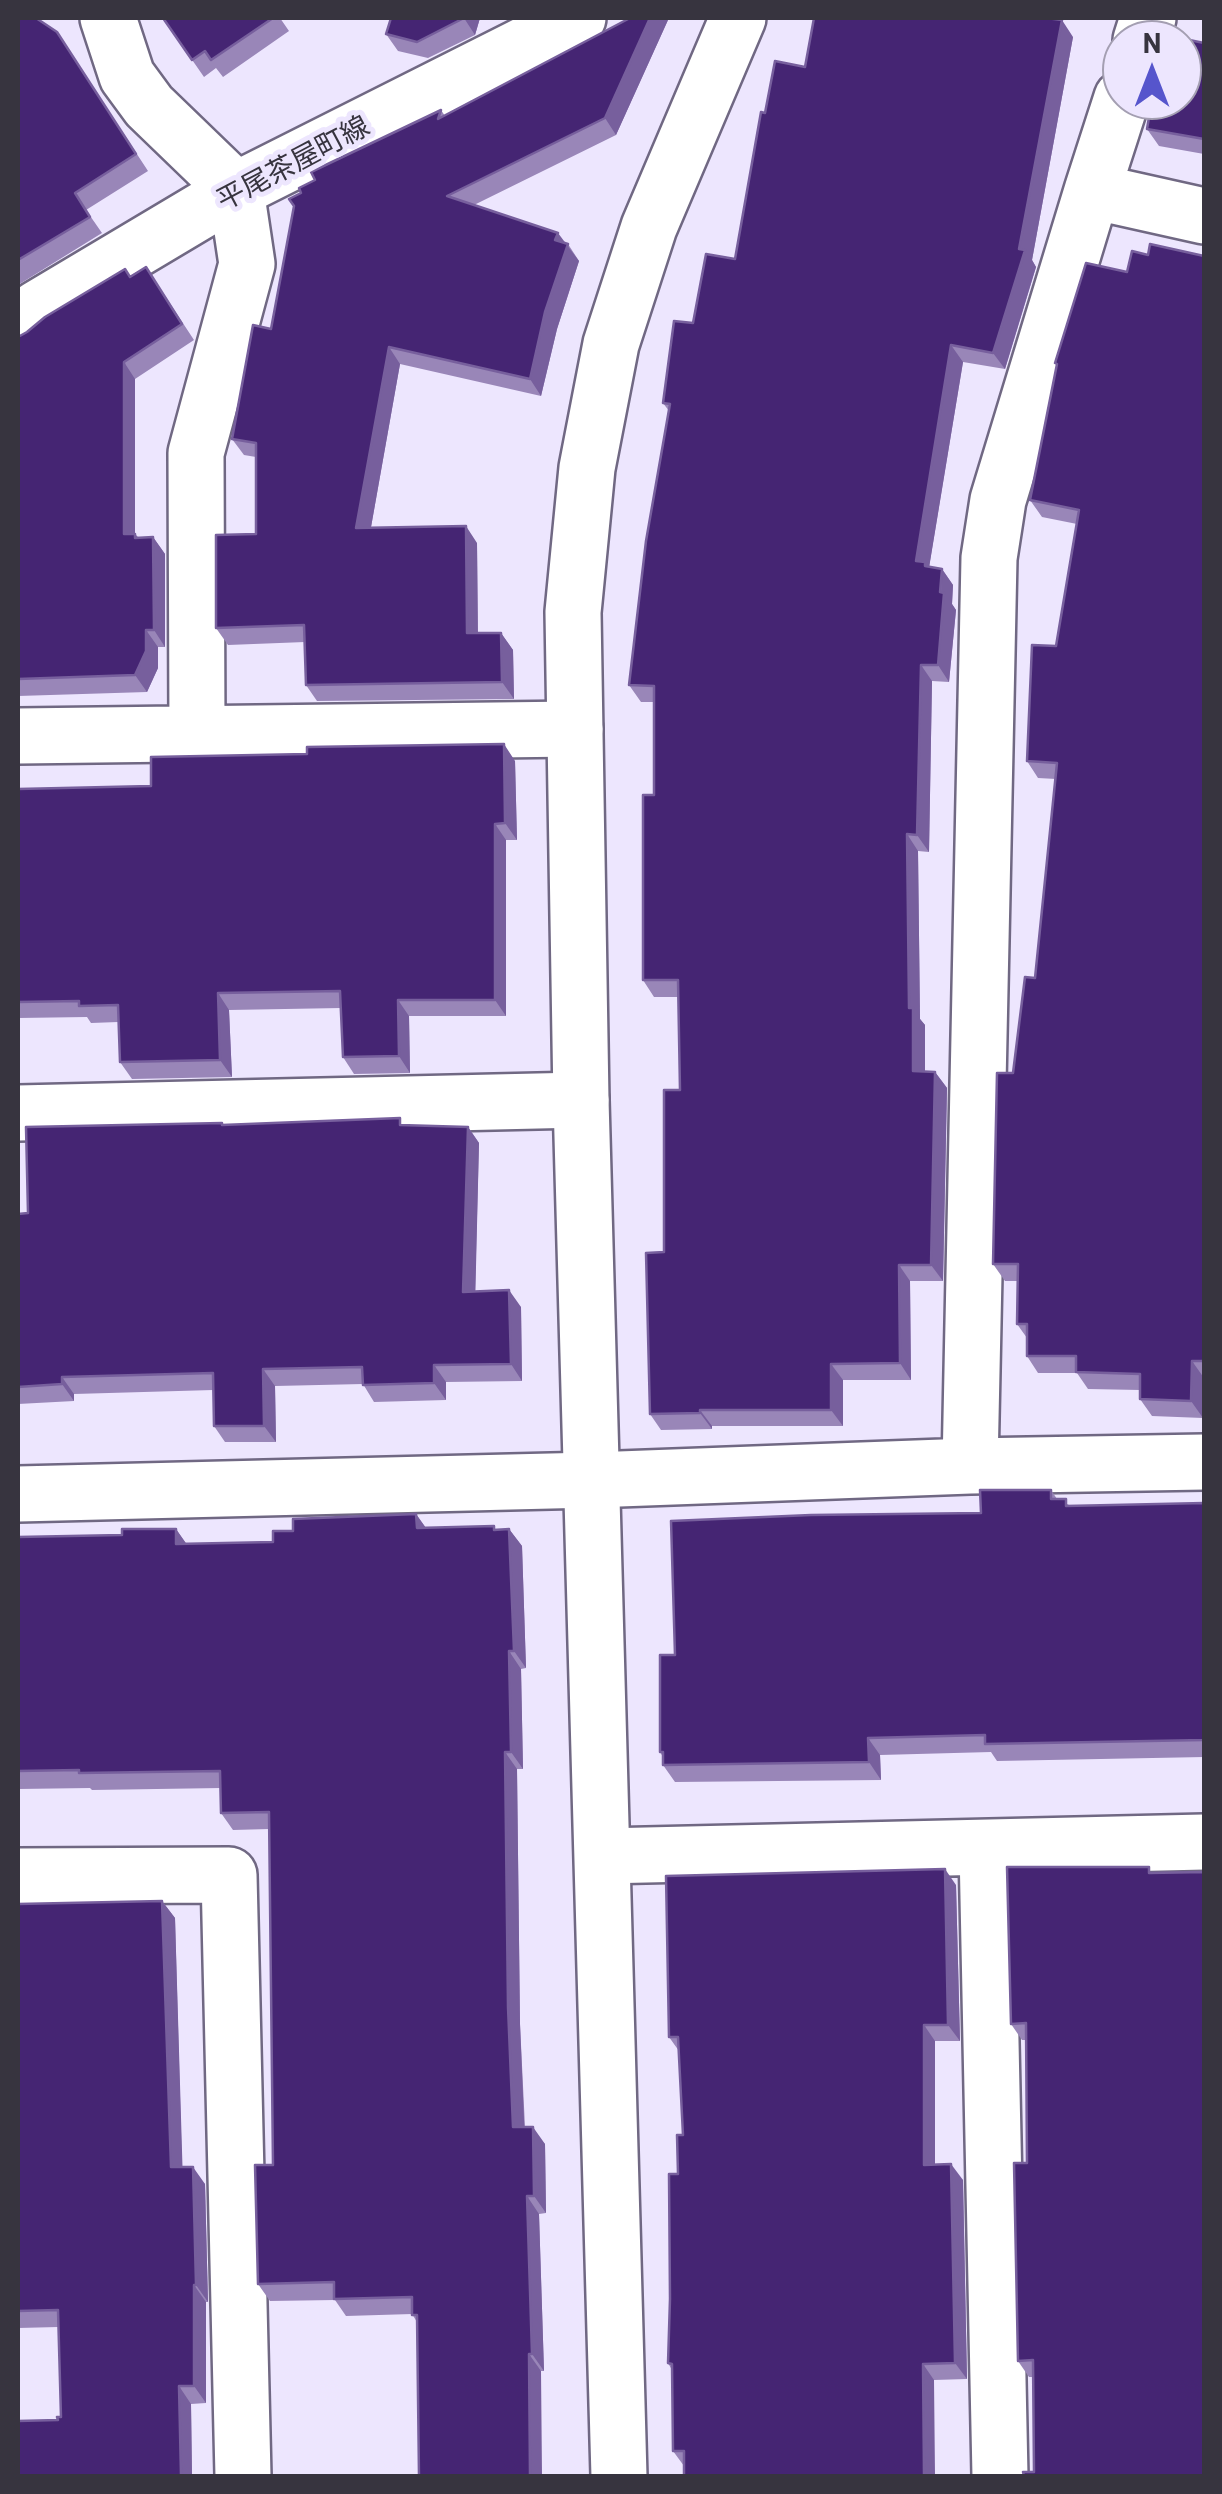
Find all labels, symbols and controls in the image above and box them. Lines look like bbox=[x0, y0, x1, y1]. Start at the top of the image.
north arrow bbox=[1102, 20, 1202, 120]
text: N bbox=[1143, 25, 1161, 59]
street label: 平尾茶屋町線 bbox=[211, 109, 375, 217]

